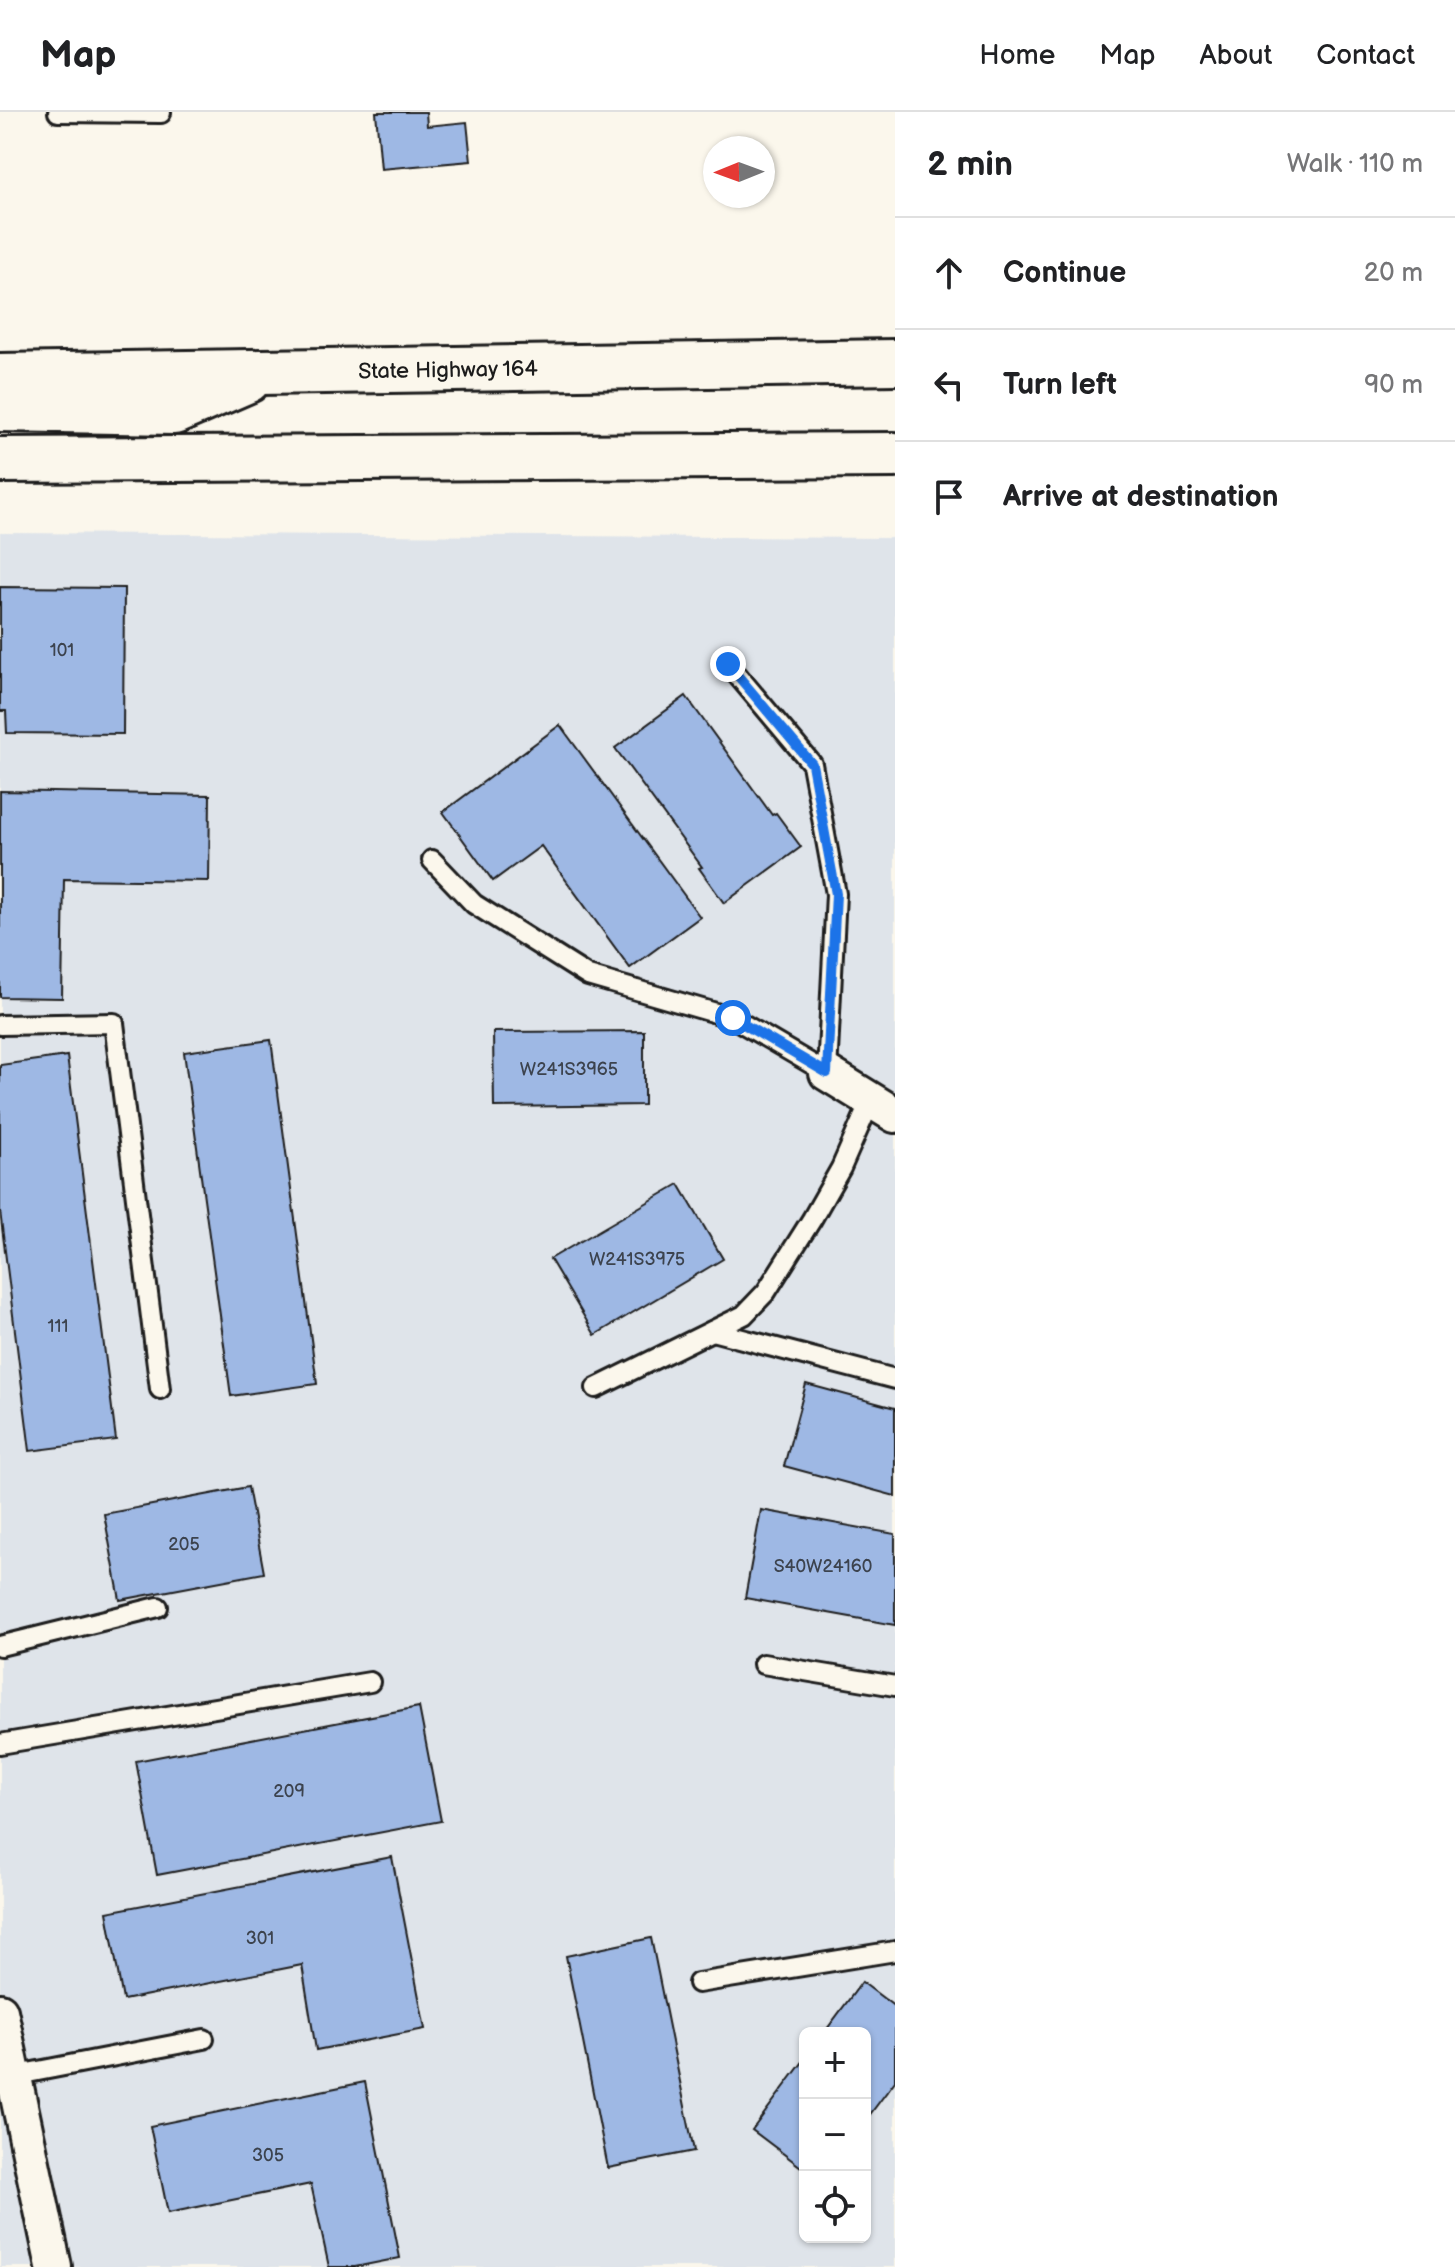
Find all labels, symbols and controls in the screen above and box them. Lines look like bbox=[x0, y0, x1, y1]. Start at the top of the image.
text: Map bbox=[40, 33, 116, 78]
text: Home bbox=[979, 39, 1055, 72]
text: Map bbox=[1099, 39, 1156, 72]
text: About bbox=[1200, 39, 1272, 72]
text: Contact bbox=[1316, 39, 1415, 72]
north arrow bbox=[703, 136, 775, 208]
text: 2 min bbox=[927, 144, 1013, 185]
text: Walk · 110 m bbox=[1287, 149, 1423, 180]
icon: ahead bbox=[927, 251, 971, 295]
text: Continue bbox=[1003, 255, 1126, 291]
text: 20 m bbox=[1364, 258, 1423, 289]
street label: State Highway 164 bbox=[358, 356, 539, 385]
icon: left bbox=[927, 363, 971, 407]
text: Turn left bbox=[1003, 367, 1117, 403]
text: 90 m bbox=[1364, 370, 1423, 401]
icon: arrive bbox=[927, 475, 971, 519]
text: Arrive at destination bbox=[1003, 479, 1279, 515]
house number: 101 bbox=[50, 640, 74, 661]
route end bbox=[710, 646, 746, 682]
route start bbox=[715, 1000, 751, 1036]
house number: W241S3965 bbox=[520, 1059, 618, 1080]
house number: W241S3975 bbox=[589, 1249, 685, 1270]
house number: 111 bbox=[48, 1316, 68, 1337]
house number: 205 bbox=[168, 1534, 200, 1555]
house number: S40W24160 bbox=[774, 1556, 872, 1577]
house number: 209 bbox=[273, 1781, 305, 1802]
house number: 301 bbox=[246, 1928, 274, 1949]
map controls bbox=[799, 2027, 871, 2243]
button: + bbox=[799, 2027, 871, 2099]
button: − bbox=[799, 2099, 871, 2171]
house number: 305 bbox=[252, 2145, 284, 2166]
button: locate bbox=[799, 2171, 871, 2243]

